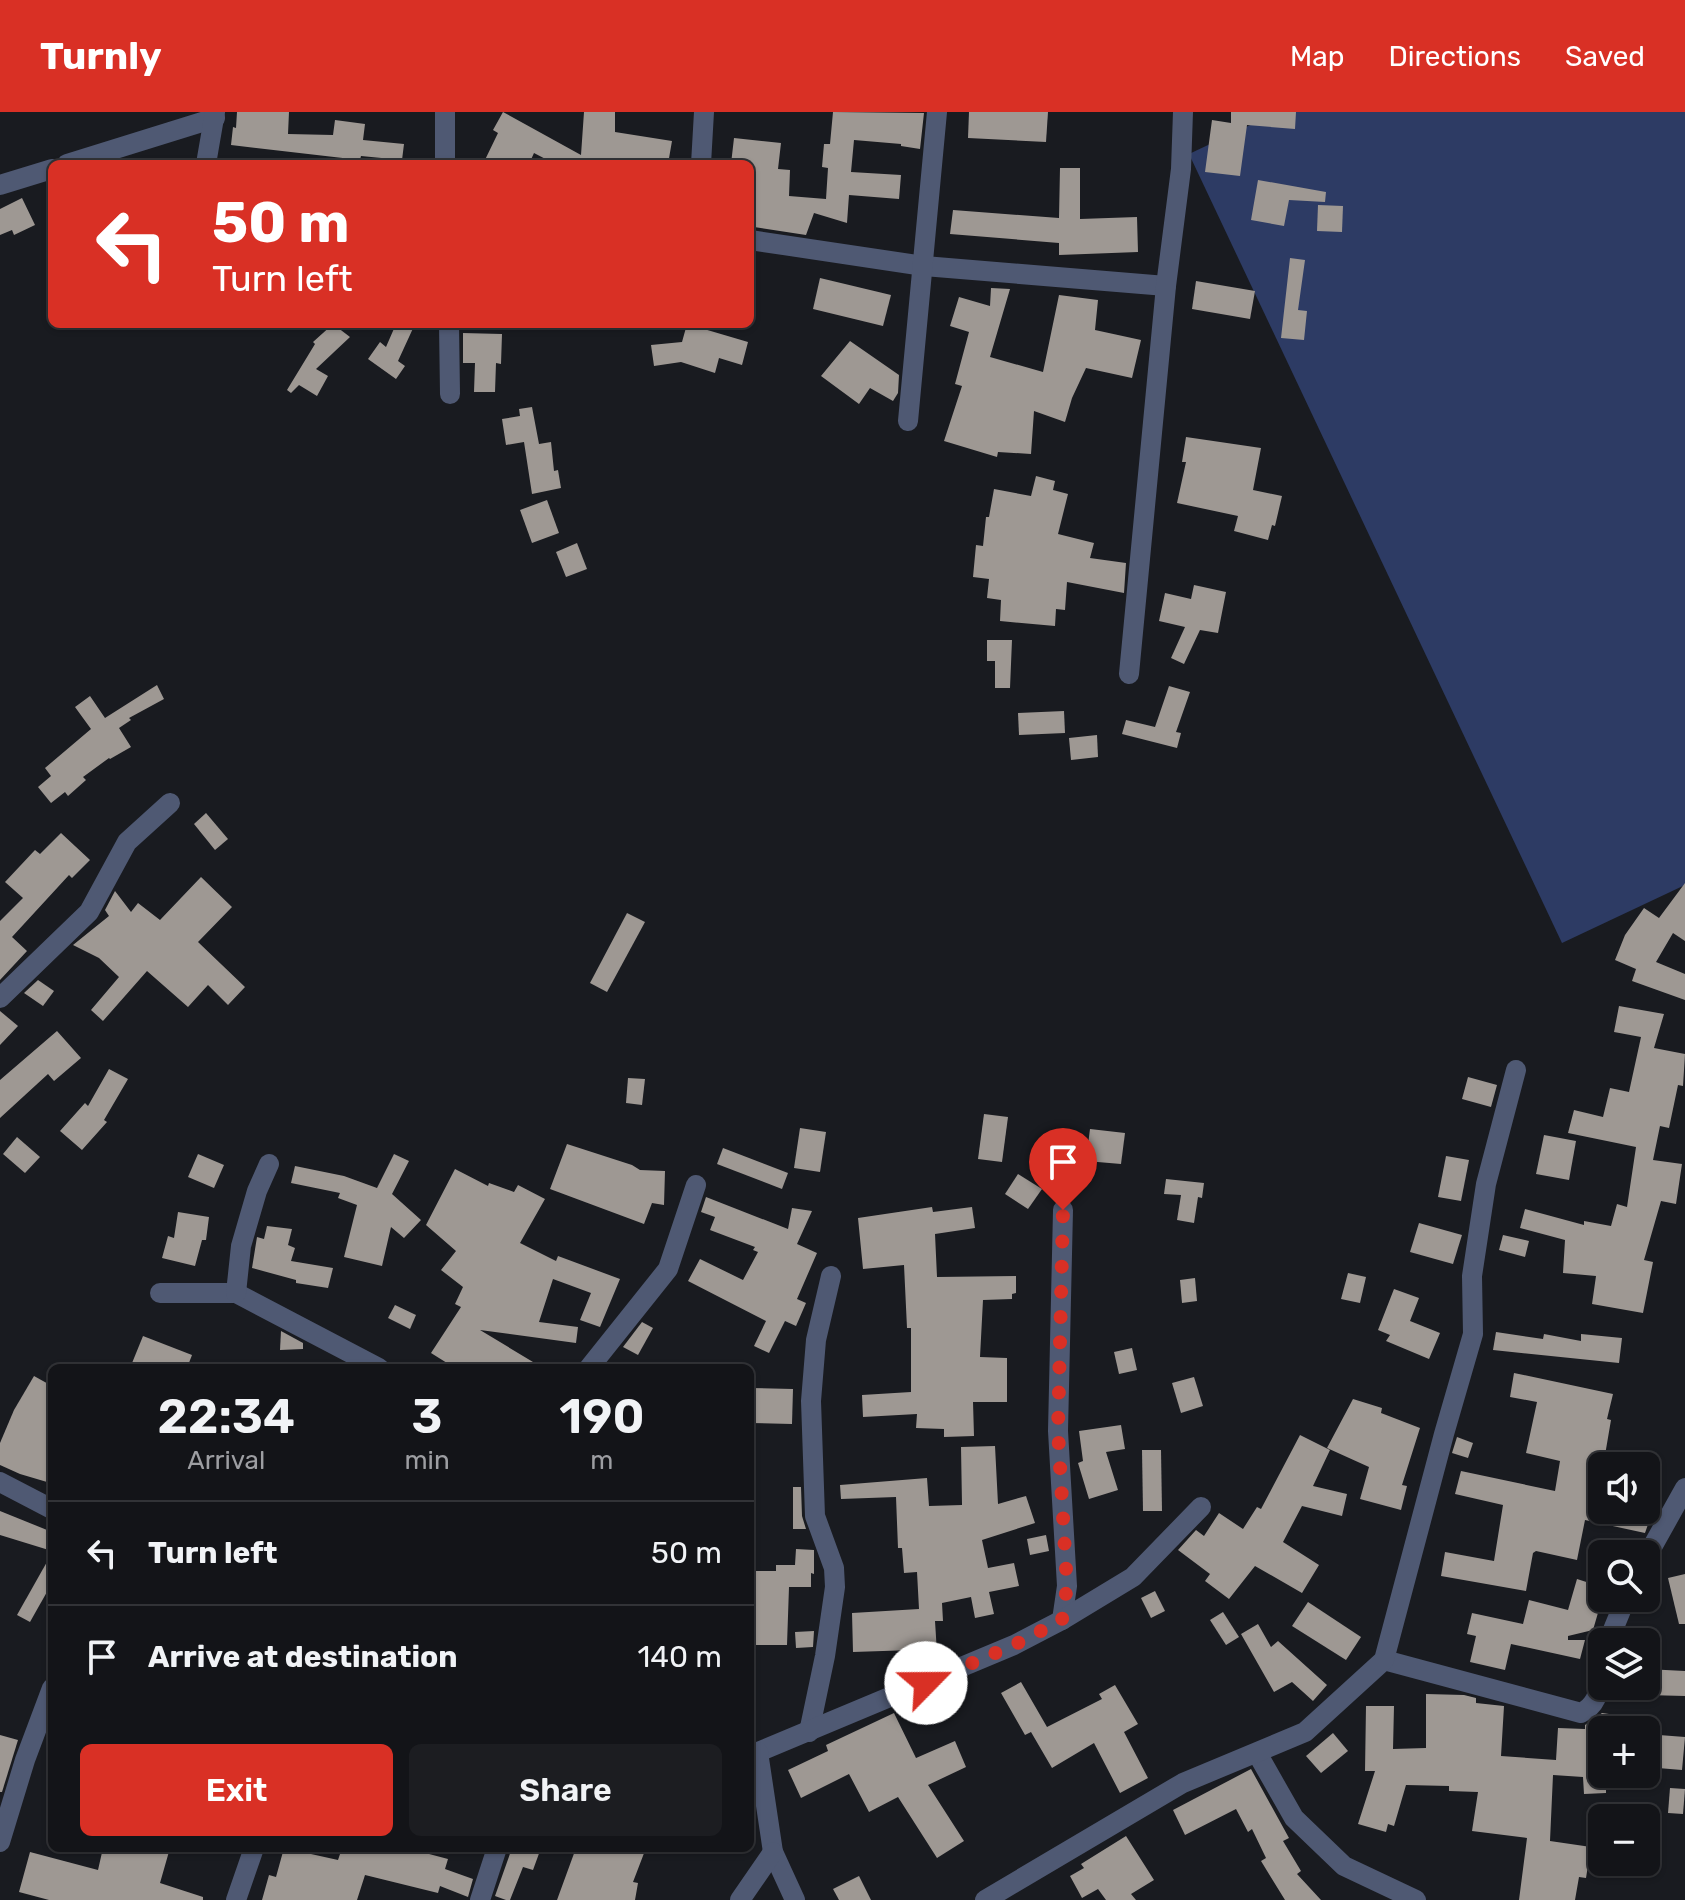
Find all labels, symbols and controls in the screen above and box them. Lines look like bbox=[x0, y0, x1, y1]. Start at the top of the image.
text: Turnly bbox=[40, 33, 162, 79]
text: Map bbox=[1290, 40, 1344, 73]
text: Directions bbox=[1388, 40, 1521, 73]
text: Saved bbox=[1565, 40, 1645, 73]
text: 50 m bbox=[212, 190, 349, 256]
icon: left bbox=[80, 192, 184, 296]
text: Turn left bbox=[212, 257, 353, 300]
pin bbox=[1029, 1128, 1097, 1210]
icon: arrive bbox=[1041, 1140, 1085, 1184]
text: 22:34 bbox=[158, 1388, 295, 1445]
text: 3 bbox=[412, 1388, 443, 1445]
text: 190 bbox=[559, 1388, 644, 1445]
text: Arrival bbox=[187, 1445, 265, 1476]
text: min bbox=[404, 1445, 450, 1476]
text: m bbox=[590, 1445, 613, 1476]
map controls bbox=[1588, 1452, 1660, 1876]
button: sound bbox=[1588, 1452, 1660, 1524]
icon: left bbox=[80, 1531, 124, 1575]
text: Turn left bbox=[148, 1535, 278, 1571]
text: 50 m bbox=[651, 1535, 722, 1571]
button: search bbox=[1588, 1540, 1660, 1612]
button: layers bbox=[1588, 1628, 1660, 1700]
icon: arrive bbox=[80, 1635, 124, 1679]
text: Arrive at destination bbox=[148, 1639, 458, 1675]
text: 140 m bbox=[637, 1639, 722, 1675]
position arrow bbox=[884, 1641, 968, 1725]
button: + bbox=[1588, 1716, 1660, 1788]
button: Exit bbox=[80, 1744, 393, 1836]
button: Share bbox=[409, 1744, 722, 1836]
button: − bbox=[1588, 1804, 1660, 1876]

